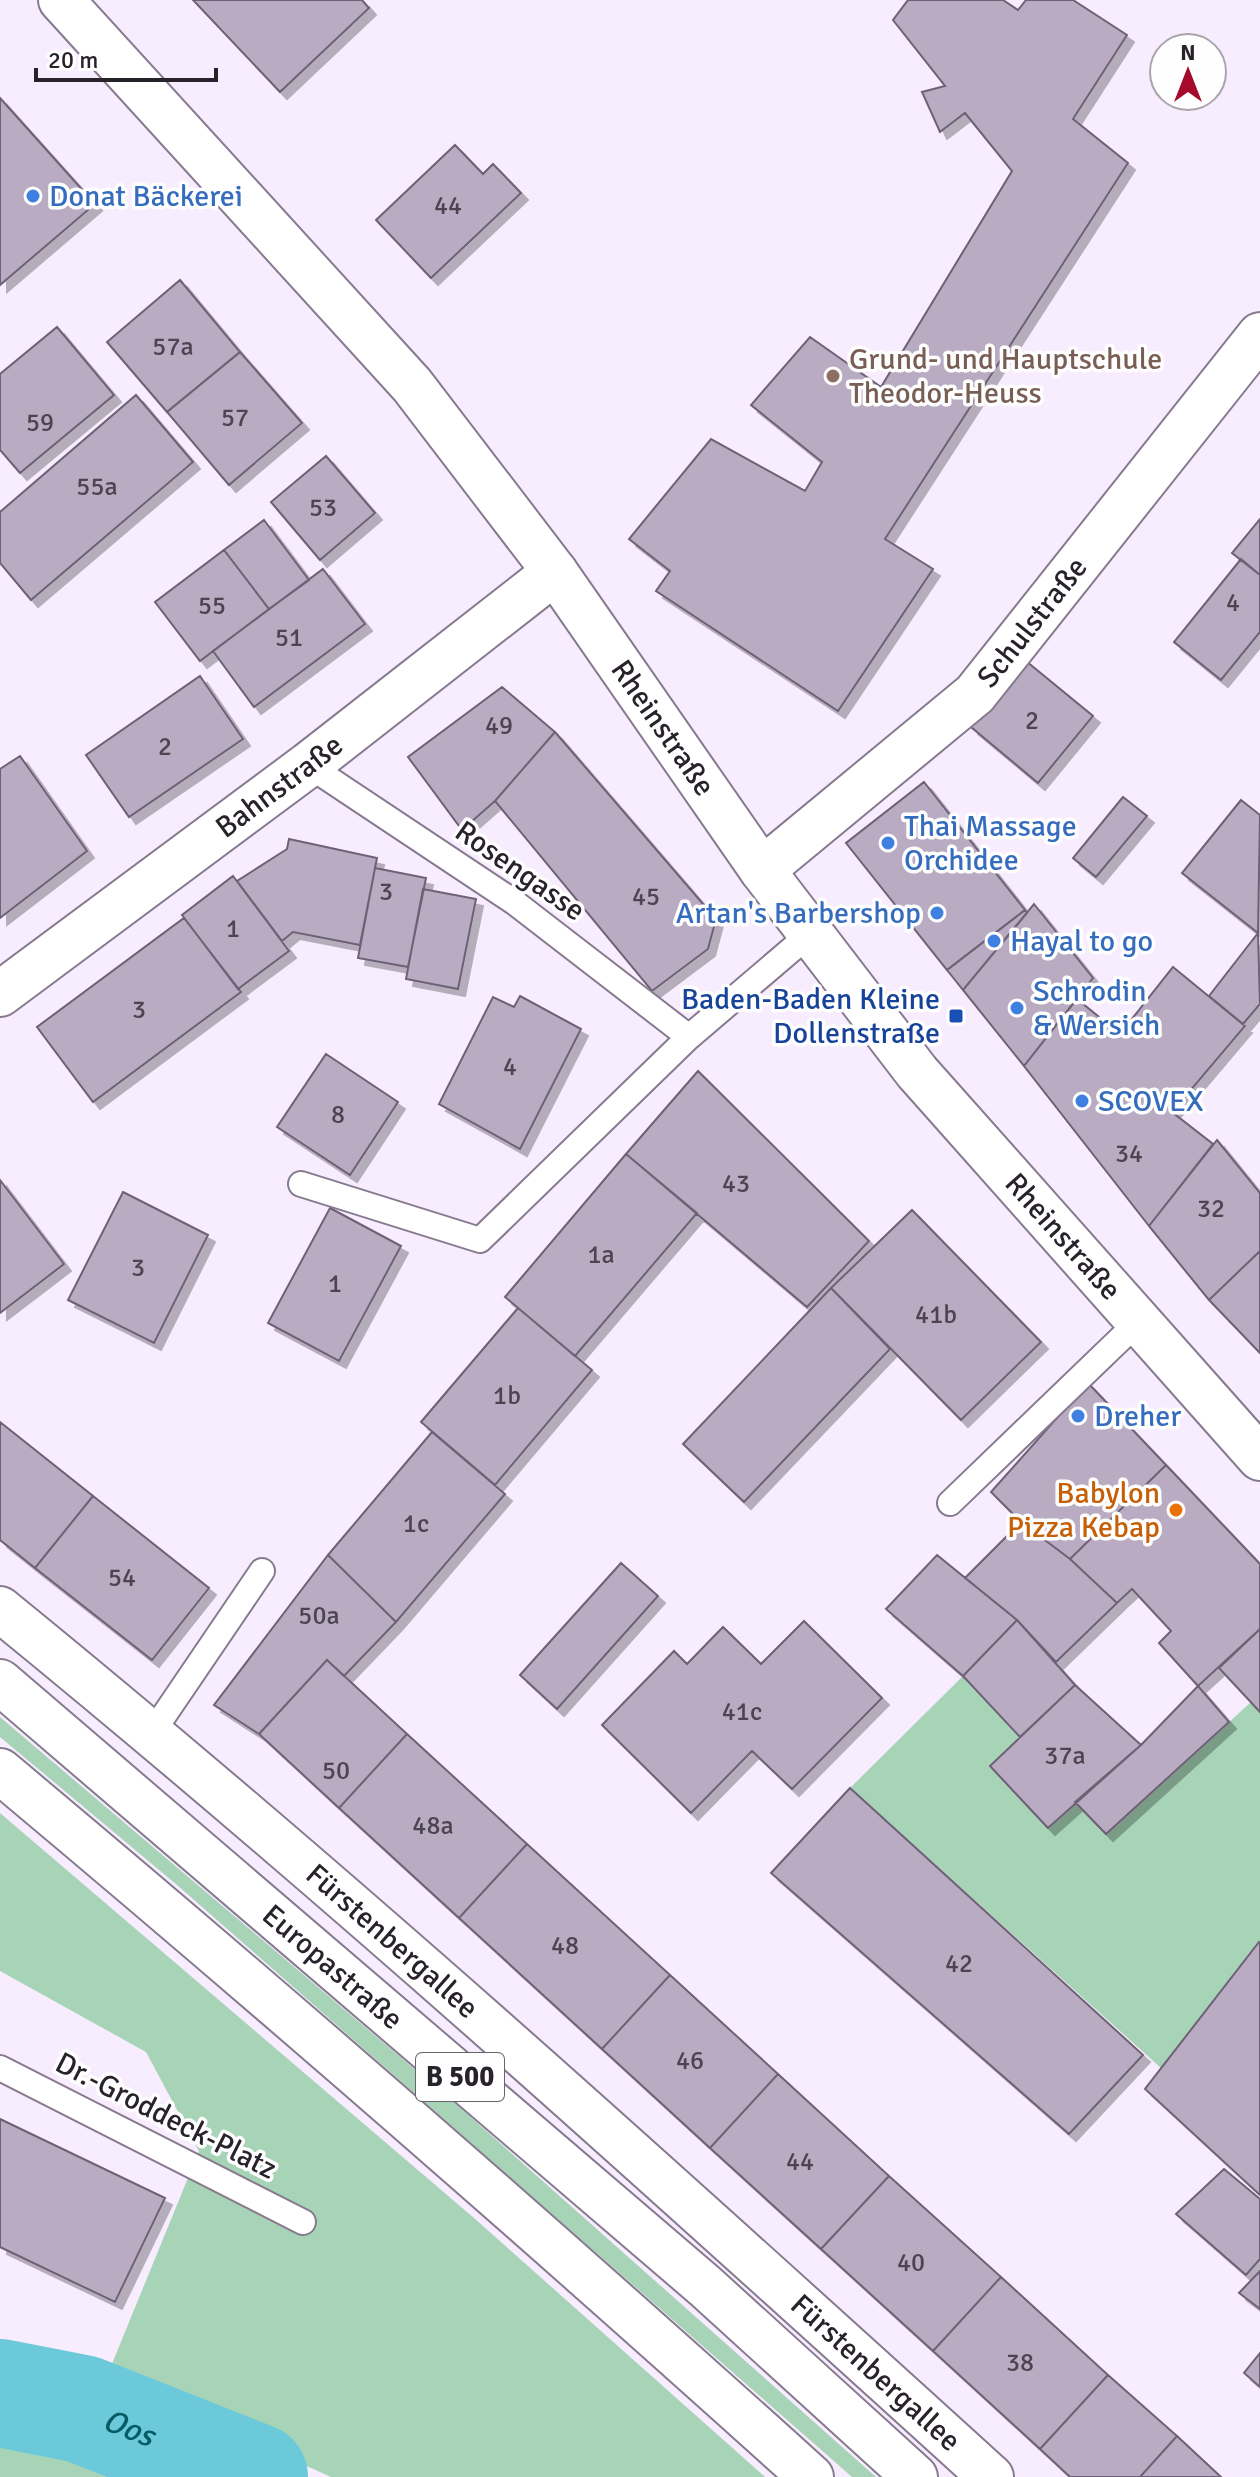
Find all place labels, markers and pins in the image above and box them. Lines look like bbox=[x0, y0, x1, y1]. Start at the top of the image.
place label: Donat Bäckerei bbox=[49, 178, 243, 215]
marker: Donat Bäckerei bbox=[24, 187, 42, 205]
place label: Grund- und Hauptschule Theodor-Heuss bbox=[849, 341, 1162, 412]
marker: Grund- und Hauptschule Theodor-Heuss bbox=[824, 367, 842, 385]
place label: Thai Massage Orchidee bbox=[904, 808, 1077, 879]
marker: Thai Massage Orchidee bbox=[879, 834, 897, 852]
place label: Artan's Barbershop bbox=[676, 895, 921, 932]
marker: Artan's Barbershop bbox=[928, 904, 946, 922]
place label: Hayal to go bbox=[1010, 923, 1153, 960]
marker: Hayal to go bbox=[985, 932, 1003, 950]
place label: Schrodin & Wersich bbox=[1033, 973, 1160, 1044]
place label: Baden-Baden Kleine Dollenstraße bbox=[681, 981, 940, 1052]
marker: Schrodin & Wersich bbox=[1008, 999, 1026, 1017]
marker: Baden-Baden Kleine Dollenstraße bbox=[947, 1007, 965, 1025]
place label: SCOVEX bbox=[1098, 1083, 1204, 1120]
marker: SCOVEX bbox=[1073, 1092, 1091, 1110]
place label: Dreher bbox=[1094, 1398, 1181, 1435]
marker: Dreher bbox=[1069, 1407, 1087, 1425]
place label: Babylon Pizza Kebap bbox=[1007, 1475, 1160, 1546]
marker: Babylon Pizza Kebap bbox=[1167, 1501, 1185, 1519]

